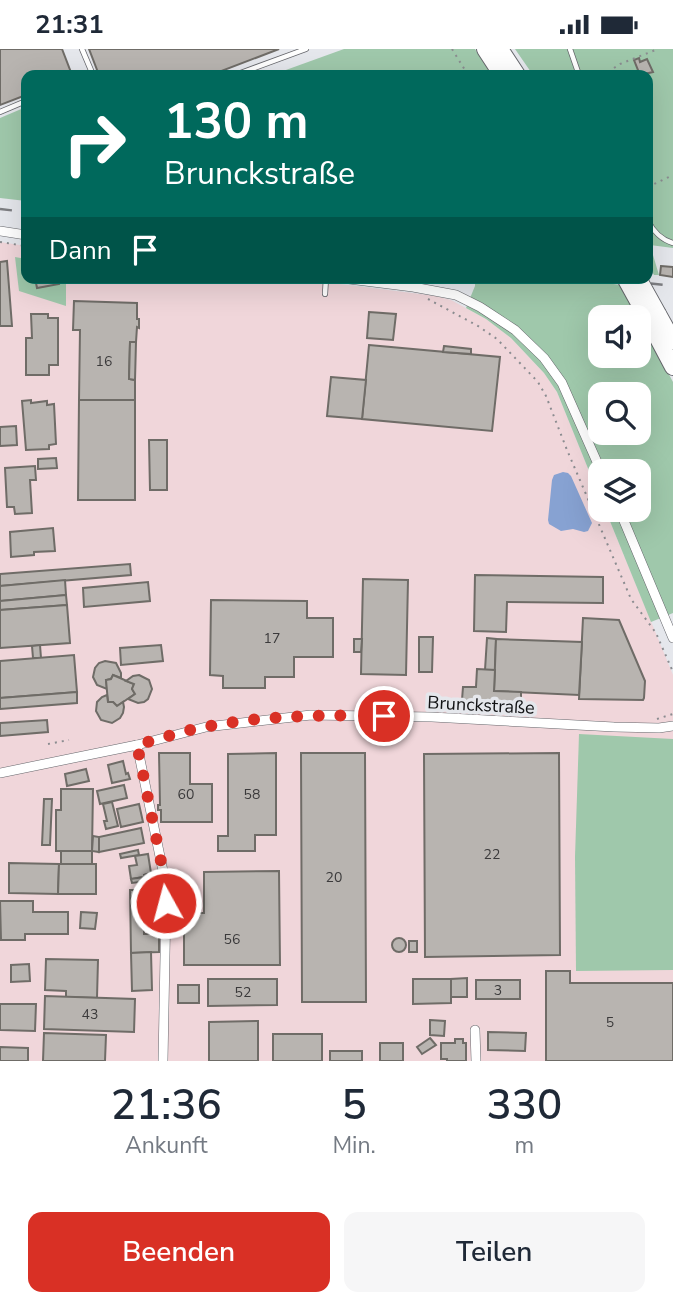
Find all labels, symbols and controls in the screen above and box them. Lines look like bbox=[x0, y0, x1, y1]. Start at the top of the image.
text: 21:31 bbox=[35, 7, 104, 42]
text: 130 m bbox=[164, 88, 308, 155]
icon: right bbox=[49, 98, 140, 189]
text: Brunckstraße bbox=[164, 152, 355, 195]
icon: arrive bbox=[126, 231, 164, 269]
text: Dann bbox=[49, 233, 112, 268]
map controls bbox=[588, 305, 651, 522]
button: sound bbox=[588, 305, 651, 368]
house number: 16 bbox=[96, 352, 112, 371]
button: search bbox=[588, 382, 651, 445]
button: layers bbox=[588, 459, 651, 522]
house number: 17 bbox=[264, 629, 280, 648]
pin bbox=[354, 686, 414, 746]
street label: Brunckstraße bbox=[427, 690, 535, 720]
icon: arrive bbox=[365, 697, 403, 735]
house number: 60 bbox=[178, 785, 194, 804]
house number: 58 bbox=[244, 785, 260, 804]
house number: 22 bbox=[484, 845, 500, 864]
position arrow bbox=[129, 866, 203, 940]
house number: 20 bbox=[326, 868, 342, 887]
house number: 56 bbox=[224, 930, 240, 949]
house number: 3 bbox=[494, 981, 502, 1000]
house number: 52 bbox=[235, 983, 251, 1002]
house number: 43 bbox=[82, 1005, 98, 1024]
house number: 5 bbox=[606, 1013, 614, 1032]
text: 21:36 bbox=[111, 1077, 222, 1134]
text: 5 bbox=[341, 1077, 367, 1134]
text: 330 bbox=[487, 1077, 562, 1134]
text: Ankunft bbox=[125, 1130, 207, 1161]
text: Min. bbox=[332, 1130, 376, 1161]
text: m bbox=[515, 1130, 534, 1161]
button: Beenden bbox=[28, 1212, 330, 1292]
button: Teilen bbox=[344, 1212, 645, 1292]

